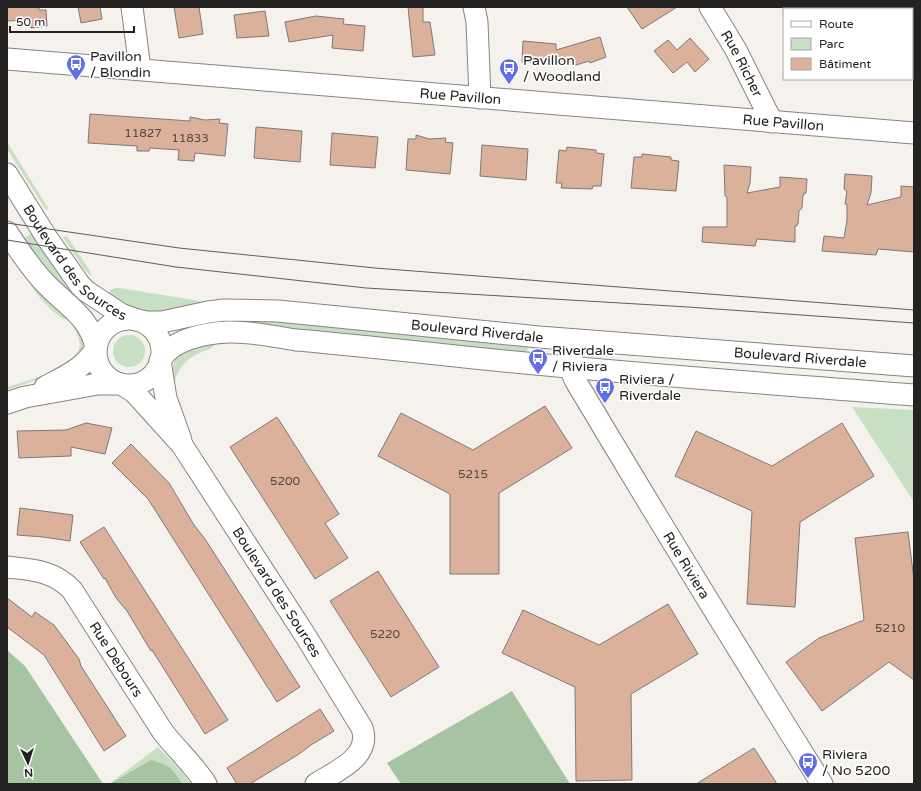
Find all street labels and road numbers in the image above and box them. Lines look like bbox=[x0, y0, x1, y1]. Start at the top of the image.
street label: Rue Richer bbox=[718, 27, 767, 100]
street label: Rue Pavillon bbox=[419, 84, 502, 108]
street label: Rue Pavillon bbox=[742, 111, 825, 134]
street label: Boulevard des Sources bbox=[20, 201, 129, 324]
street label: Boulevard Riverdale bbox=[410, 316, 544, 346]
street label: Boulevard Riverdale bbox=[733, 344, 867, 371]
street label: Boulevard des Sources bbox=[229, 524, 325, 660]
street label: Rue Riviera bbox=[660, 528, 714, 602]
street label: Rue Debours bbox=[86, 618, 147, 700]

